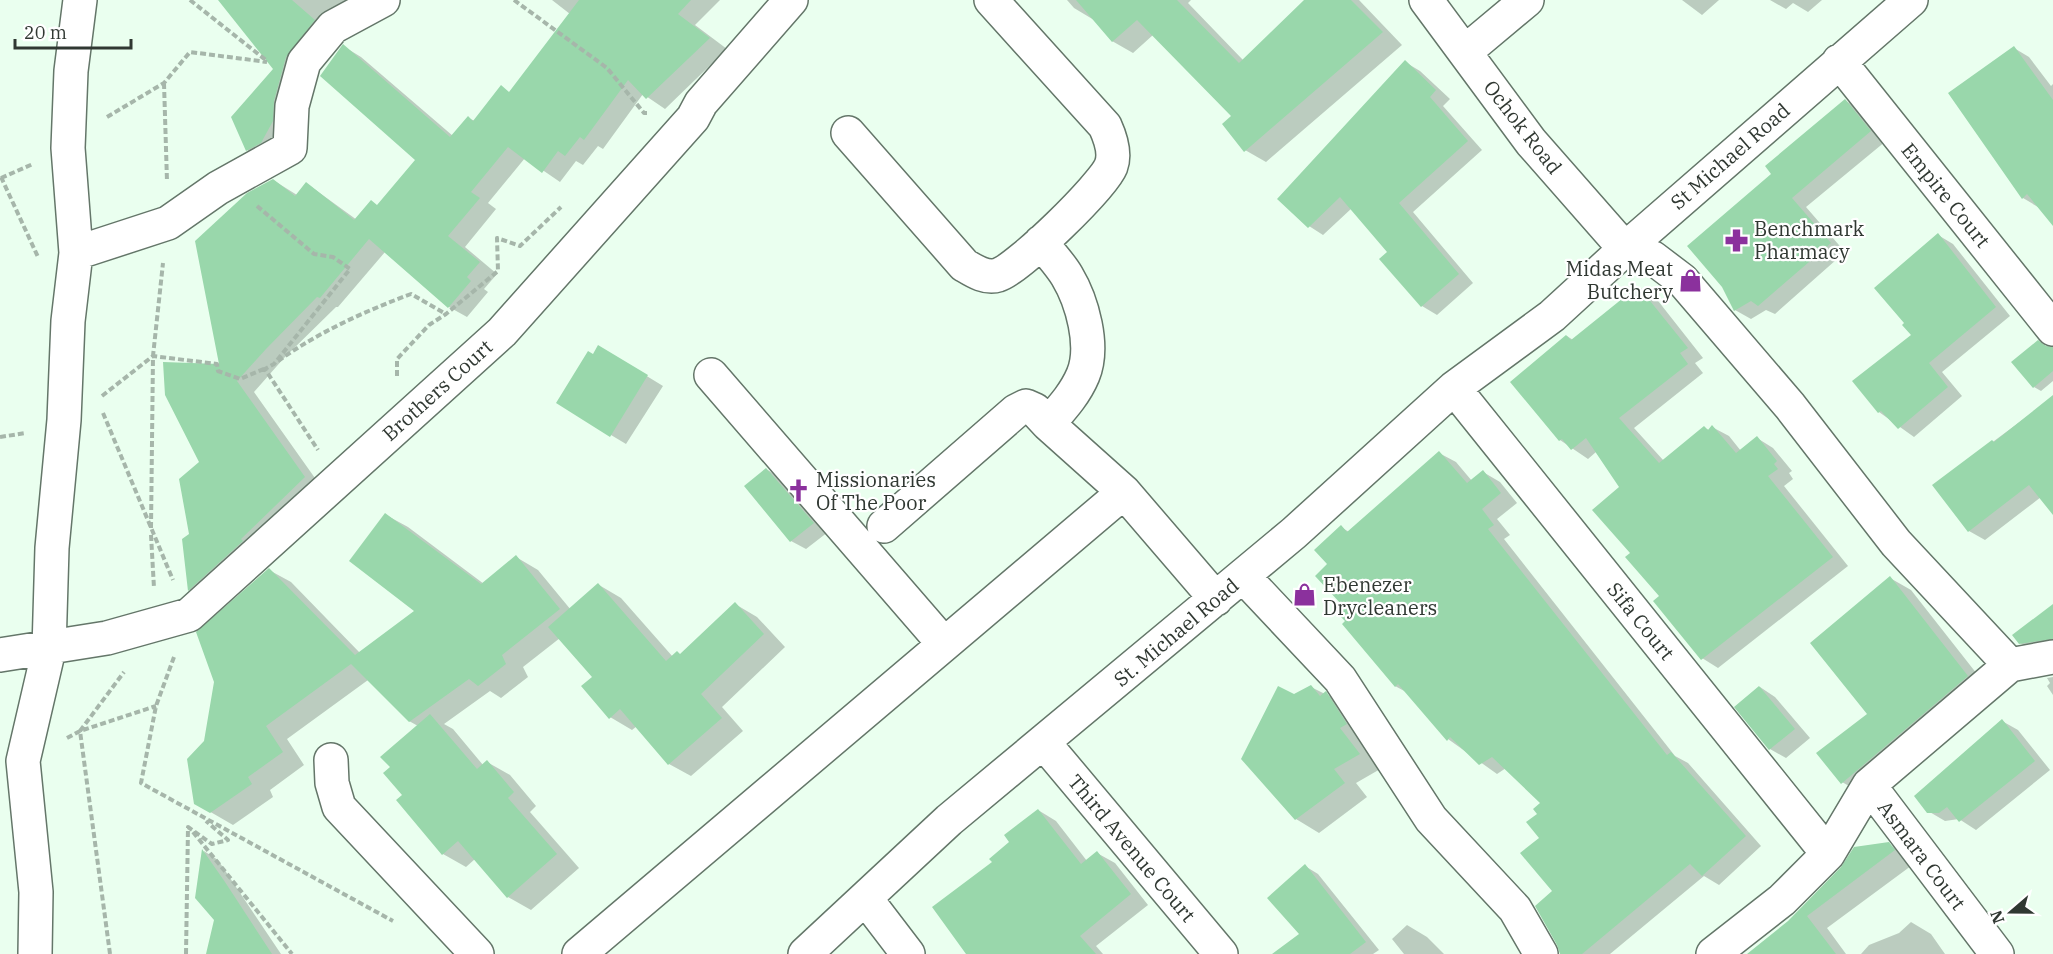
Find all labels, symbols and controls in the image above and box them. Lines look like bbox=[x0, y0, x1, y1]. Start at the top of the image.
scale bar bbox=[15, 12, 130, 50]
text: 20 m bbox=[24, 21, 67, 44]
street label: Ochok Road bbox=[1478, 74, 1568, 180]
street label: St Michael Road bbox=[1665, 97, 1795, 215]
street label: Empire Court bbox=[1895, 137, 1997, 253]
place label: Benchmark Pharmacy bbox=[1754, 215, 1865, 265]
pharmacy icon: Benchmark Pharmacy bbox=[1723, 227, 1749, 253]
place label: Midas Meat Butchery bbox=[1566, 255, 1673, 305]
shop icon: Midas Meat Butchery bbox=[1678, 267, 1704, 293]
street label: Brothers Court bbox=[376, 333, 498, 447]
place label: Missionaries Of The Poor bbox=[816, 466, 936, 516]
church icon: Missionaries Of The Poor bbox=[785, 478, 811, 504]
place label: Ebenezer Drycleaners bbox=[1323, 571, 1437, 621]
street label: St. Michael Road bbox=[1108, 572, 1244, 692]
street label: Sifa Court bbox=[1601, 576, 1681, 666]
shop icon: Ebenezer Drycleaners bbox=[1292, 582, 1318, 608]
street label: Third Avenue Court bbox=[1062, 768, 1202, 928]
street label: Asmara Court bbox=[1872, 795, 1972, 915]
north arrow bbox=[1981, 882, 2041, 942]
text: N bbox=[1985, 908, 2008, 926]

